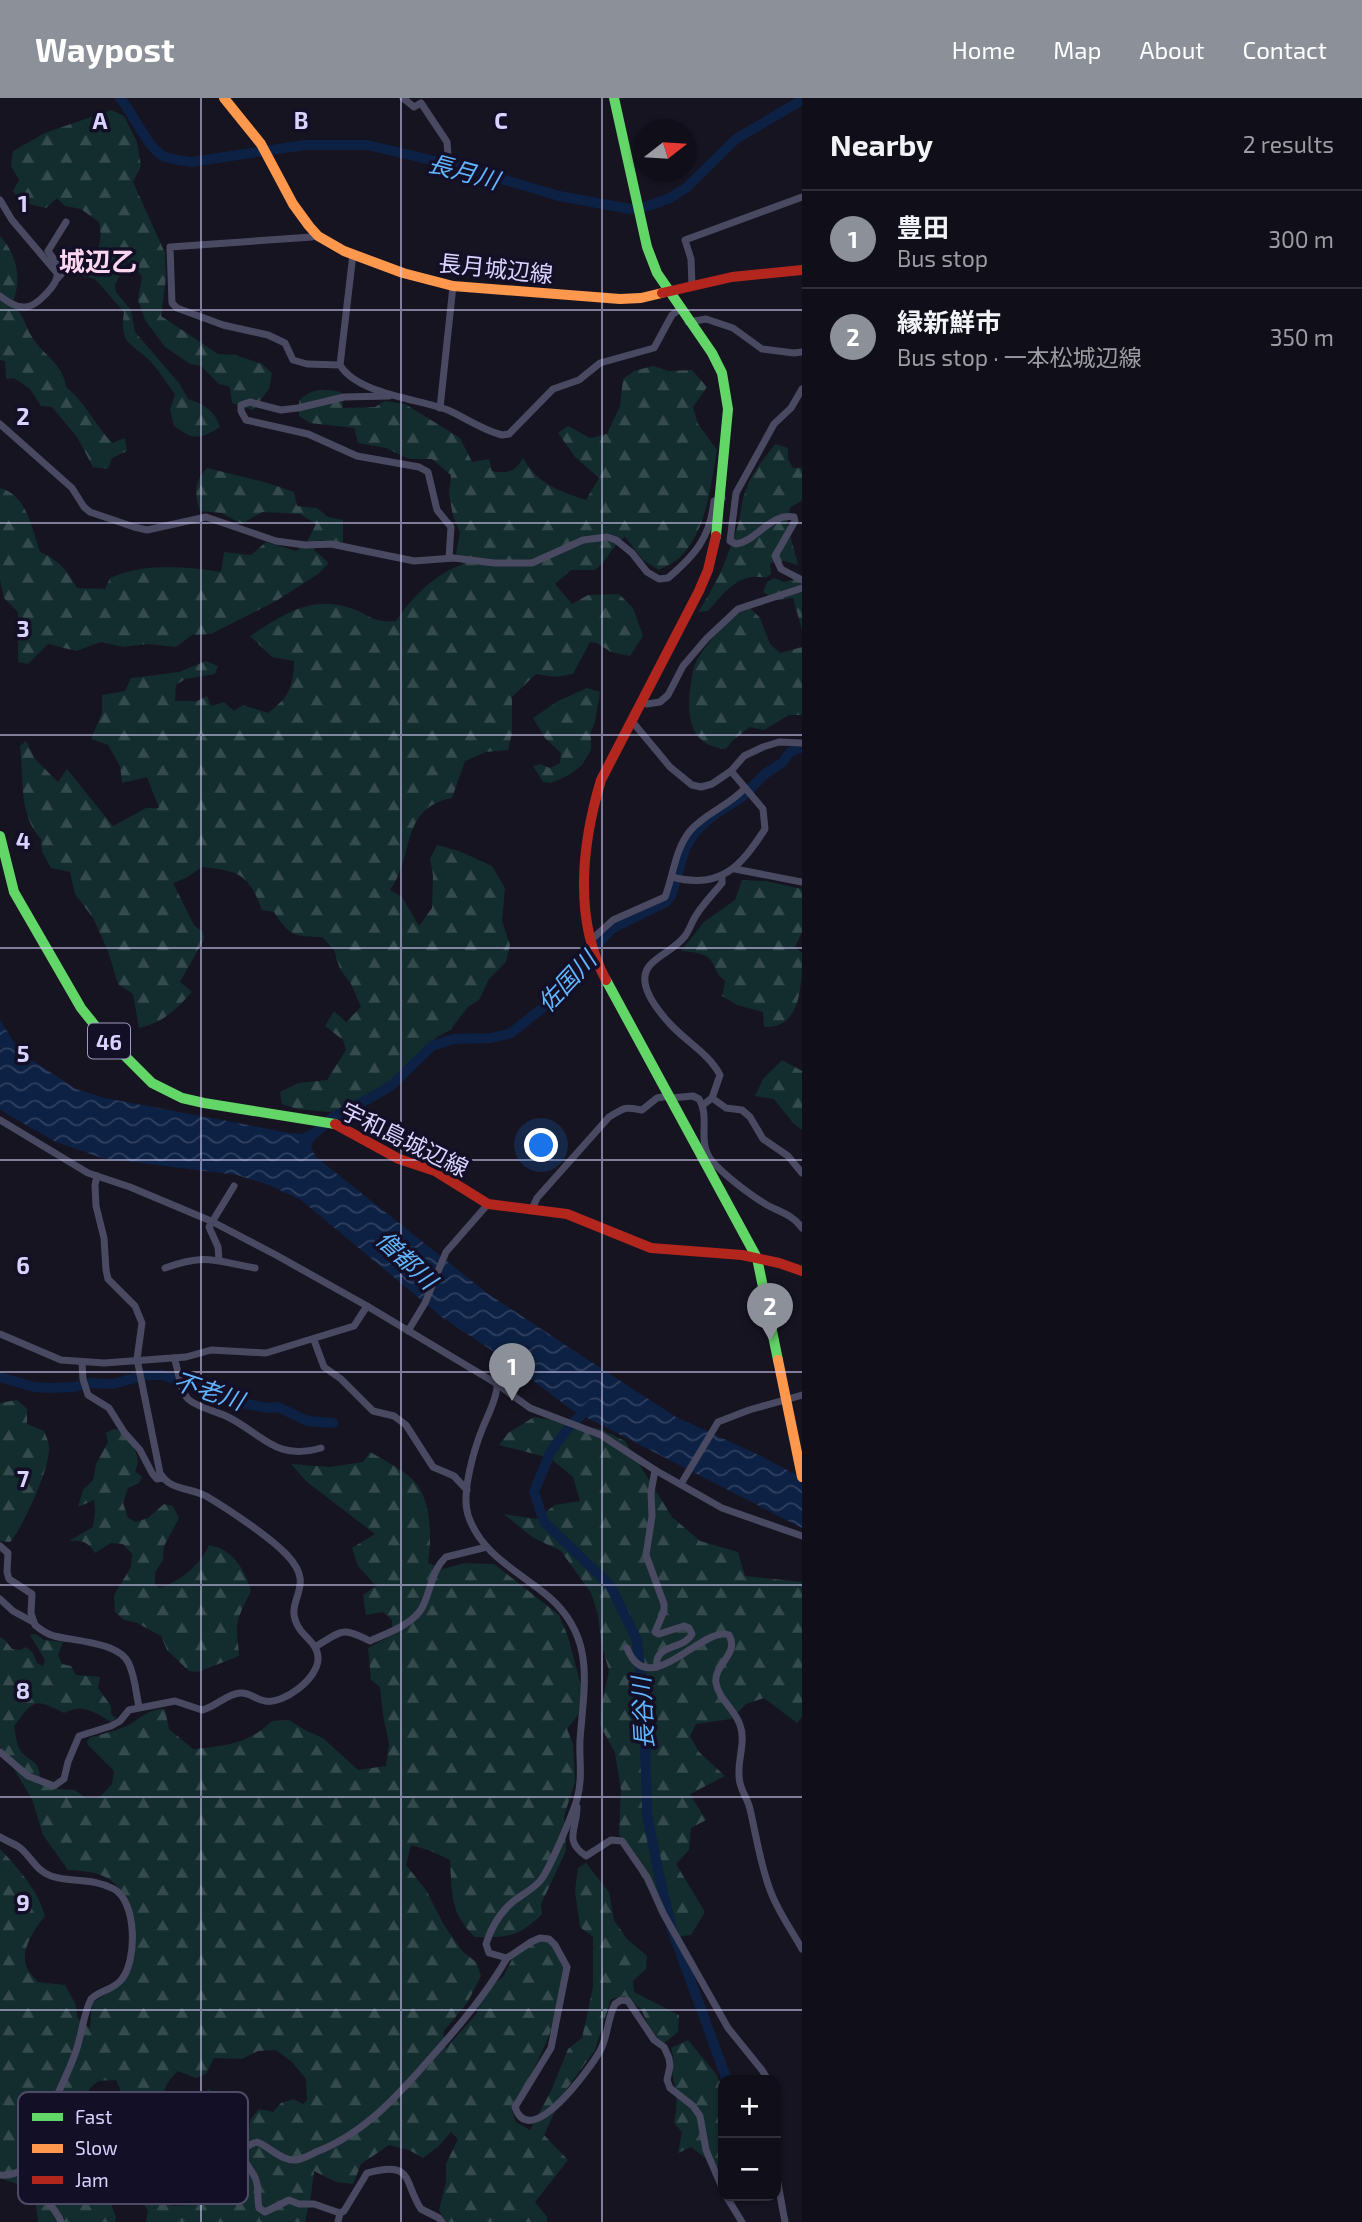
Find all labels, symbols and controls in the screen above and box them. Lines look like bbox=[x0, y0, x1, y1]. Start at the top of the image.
text: Waypost bbox=[35, 29, 174, 69]
text: Home bbox=[952, 35, 1015, 64]
text: Map bbox=[1053, 35, 1101, 64]
text: About bbox=[1139, 35, 1205, 64]
text: Contact bbox=[1243, 35, 1327, 64]
text: A bbox=[92, 106, 108, 134]
text: B bbox=[294, 106, 308, 134]
text: C bbox=[494, 106, 508, 134]
north arrow bbox=[634, 119, 697, 182]
text: Nearby bbox=[830, 126, 933, 162]
text: 2 results bbox=[1243, 130, 1334, 158]
water label: 長月川 bbox=[425, 148, 505, 195]
text: 1 bbox=[18, 189, 28, 217]
text: 豊田 bbox=[897, 211, 949, 242]
text: 1 bbox=[848, 225, 858, 253]
text: 300 m bbox=[1268, 225, 1334, 253]
text: Bus stop bbox=[897, 244, 988, 272]
district label: 城辺乙 bbox=[59, 245, 137, 276]
street label: 長月城辺線 bbox=[437, 248, 555, 288]
text: 縁新鮮市 bbox=[897, 306, 1001, 337]
text: 2 bbox=[846, 323, 860, 351]
text: 350 m bbox=[1270, 323, 1334, 351]
text: Bus stop · 一本松城辺線 bbox=[897, 343, 1142, 371]
text: 2 bbox=[16, 402, 30, 430]
text: 3 bbox=[16, 614, 30, 642]
text: 4 bbox=[16, 826, 30, 854]
water label: 佐国川 bbox=[531, 943, 603, 1017]
road number: 46 bbox=[88, 1024, 130, 1058]
text: 5 bbox=[17, 1039, 29, 1067]
street label: 宇和島城辺線 bbox=[337, 1096, 473, 1182]
your location bbox=[524, 1128, 558, 1162]
water label: 僧都川 bbox=[371, 1224, 445, 1296]
text: 6 bbox=[16, 1251, 30, 1279]
pin: 2 bbox=[747, 1283, 793, 1341]
pin: 1 bbox=[489, 1343, 535, 1401]
water label: 不老川 bbox=[170, 1365, 251, 1416]
text: 7 bbox=[17, 1464, 29, 1492]
water label: 長谷川 bbox=[625, 1673, 658, 1750]
text: 8 bbox=[16, 1676, 30, 1704]
text: 9 bbox=[16, 1888, 30, 1916]
map controls bbox=[718, 2075, 781, 2201]
button: + bbox=[718, 2075, 781, 2138]
legend bbox=[18, 2092, 248, 2204]
text: Fast bbox=[75, 2105, 112, 2128]
text: Slow bbox=[75, 2136, 118, 2159]
button: − bbox=[718, 2138, 781, 2201]
text: Jam bbox=[75, 2168, 109, 2191]

